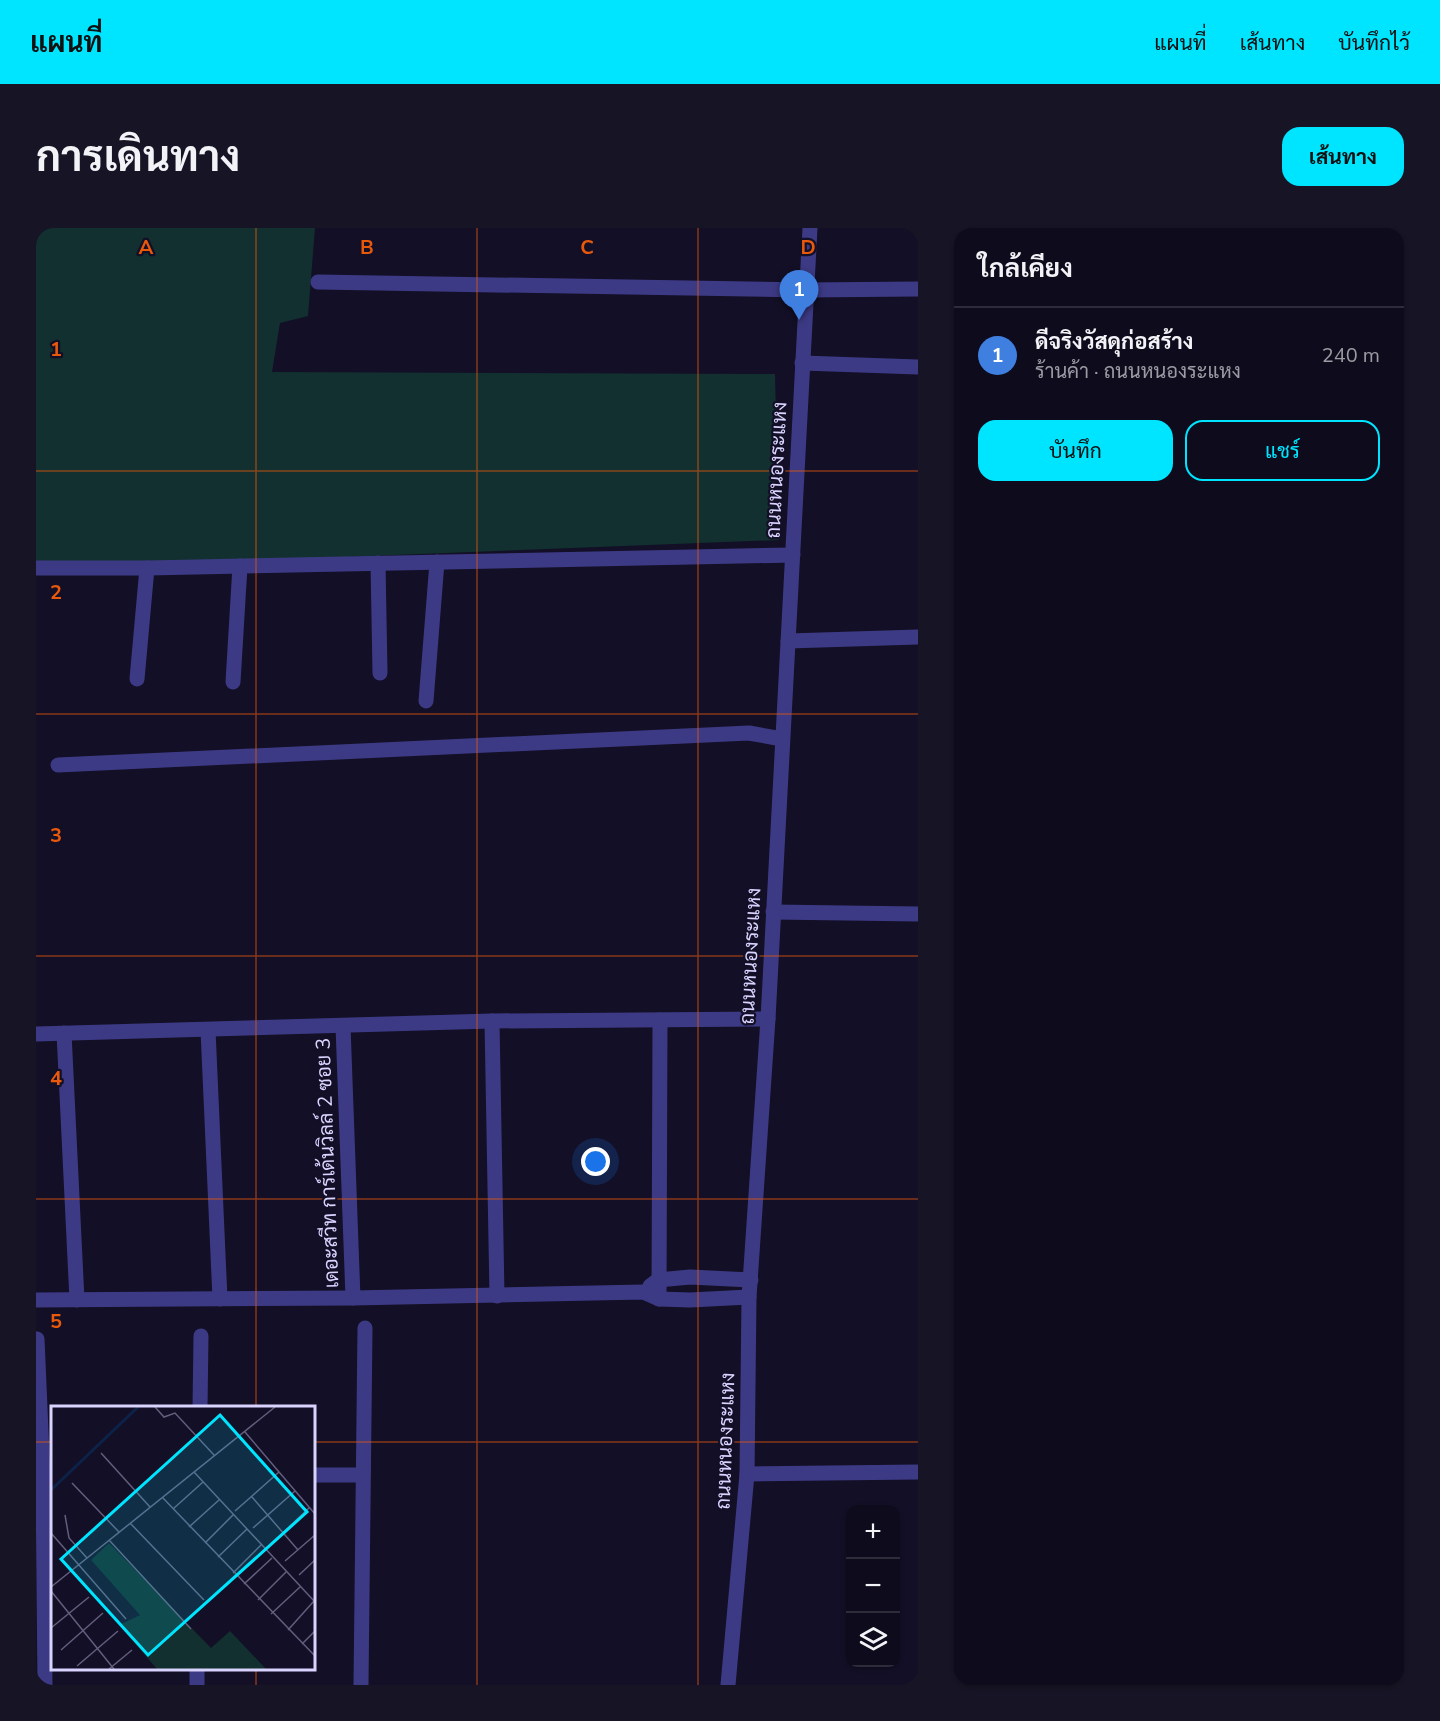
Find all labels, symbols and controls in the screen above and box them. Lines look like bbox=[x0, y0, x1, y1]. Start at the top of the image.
text: แผนที่ bbox=[30, 24, 103, 62]
text: แผนที่ bbox=[1154, 29, 1207, 57]
text: เส้นทาง bbox=[1240, 29, 1305, 57]
text: บันทึกไว้ bbox=[1338, 29, 1410, 57]
button: เส้นทาง bbox=[1282, 127, 1404, 186]
text: การเดินทาง bbox=[36, 129, 240, 186]
text: A bbox=[139, 234, 154, 261]
text: B bbox=[360, 234, 374, 261]
text: C bbox=[580, 234, 594, 261]
text: D bbox=[800, 234, 816, 261]
text: ใกล้เคียง bbox=[978, 251, 1073, 286]
pin: 1 bbox=[780, 270, 819, 320]
text: ดีจริงวัสดุก่อสร้าง bbox=[1035, 327, 1193, 357]
text: 1 bbox=[50, 336, 62, 363]
text: 1 bbox=[992, 342, 1004, 369]
text: 240 m bbox=[1322, 342, 1380, 369]
text: ร้านค้า · ถนนหนองระแหง bbox=[1035, 358, 1241, 385]
street label: ถนนหนองระแหง bbox=[759, 401, 794, 539]
button: บันทึก bbox=[978, 420, 1173, 481]
button: แชร์ bbox=[1185, 420, 1380, 481]
text: 2 bbox=[50, 579, 62, 606]
text: 3 bbox=[50, 822, 62, 849]
street label: ถนนหนองระแหง bbox=[733, 887, 768, 1025]
street label: เดอะสวีท การ์เด้นวิลล์ 2 ซอย 3 bbox=[309, 1037, 345, 1289]
text: 4 bbox=[50, 1065, 62, 1092]
your location bbox=[581, 1147, 610, 1176]
text: 5 bbox=[50, 1308, 62, 1335]
street label: ถนนหนองระแหง bbox=[710, 1372, 741, 1510]
inset map bbox=[51, 1406, 315, 1670]
map controls bbox=[846, 1505, 900, 1667]
button: + bbox=[846, 1505, 900, 1559]
button: − bbox=[846, 1559, 900, 1613]
button: layers bbox=[846, 1613, 900, 1667]

